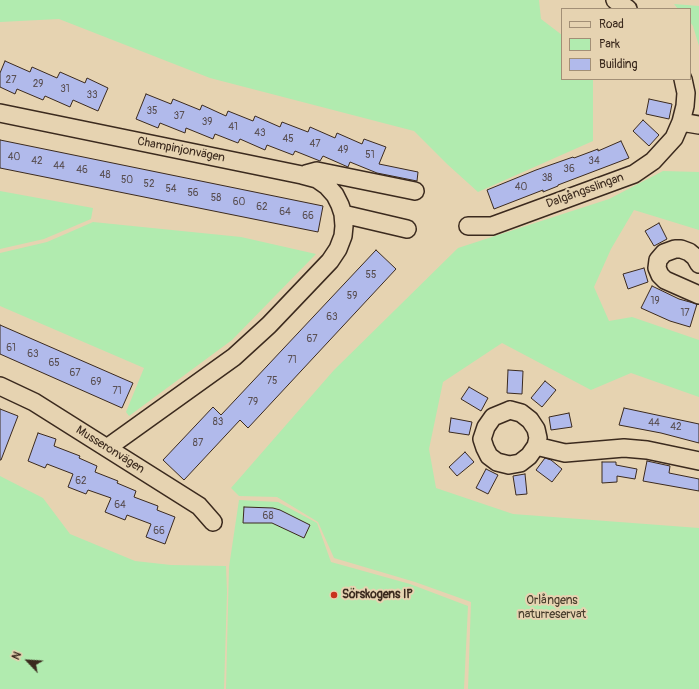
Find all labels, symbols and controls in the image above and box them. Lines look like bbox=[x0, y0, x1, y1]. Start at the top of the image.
legend bbox=[561, 8, 691, 80]
text: Road bbox=[599, 17, 624, 32]
text: Park bbox=[599, 37, 620, 52]
text: Building bbox=[599, 57, 638, 72]
house number: 27 bbox=[6, 74, 16, 86]
house number: 29 bbox=[33, 78, 43, 90]
house number: 31 bbox=[60, 83, 70, 95]
house number: 33 bbox=[86, 89, 98, 101]
house number: 35 bbox=[147, 105, 157, 117]
house number: 37 bbox=[174, 110, 184, 122]
house number: 39 bbox=[202, 116, 212, 128]
house number: 41 bbox=[228, 121, 238, 133]
house number: 43 bbox=[254, 127, 266, 139]
house number: 45 bbox=[282, 133, 294, 145]
street label: Champinjonvägen bbox=[136, 134, 226, 166]
house number: 47 bbox=[309, 138, 321, 150]
house number: 49 bbox=[338, 144, 348, 156]
house number: 51 bbox=[365, 149, 375, 161]
house number: 40 bbox=[8, 151, 20, 163]
house number: 42 bbox=[31, 155, 43, 167]
house number: 34 bbox=[588, 155, 600, 167]
house number: 44 bbox=[53, 160, 65, 172]
house number: 36 bbox=[563, 163, 575, 175]
house number: 46 bbox=[76, 164, 88, 176]
house number: 48 bbox=[100, 169, 110, 181]
street label: Dalgångsslingan bbox=[544, 170, 626, 212]
house number: 38 bbox=[542, 172, 552, 184]
house number: 50 bbox=[121, 174, 133, 186]
house number: 52 bbox=[143, 178, 155, 190]
house number: 40 bbox=[515, 181, 527, 193]
house number: 54 bbox=[165, 183, 177, 195]
house number: 56 bbox=[187, 187, 199, 199]
house number: 58 bbox=[211, 192, 221, 204]
house number: 60 bbox=[233, 196, 245, 208]
house number: 62 bbox=[256, 201, 268, 213]
house number: 64 bbox=[279, 206, 291, 218]
house number: 66 bbox=[302, 210, 314, 222]
house number: 55 bbox=[366, 269, 376, 281]
house number: 59 bbox=[347, 290, 357, 302]
house number: 19 bbox=[650, 295, 660, 307]
house number: 17 bbox=[680, 307, 690, 319]
house number: 63 bbox=[326, 311, 338, 323]
house number: 67 bbox=[306, 333, 318, 345]
house number: 61 bbox=[6, 342, 16, 354]
house number: 63 bbox=[27, 348, 39, 360]
house number: 71 bbox=[287, 354, 297, 366]
house number: 65 bbox=[48, 357, 60, 369]
house number: 67 bbox=[69, 367, 81, 379]
house number: 75 bbox=[267, 375, 277, 387]
house number: 69 bbox=[91, 376, 101, 388]
house number: 71 bbox=[112, 385, 122, 397]
house number: 79 bbox=[248, 396, 258, 408]
house number: 83 bbox=[213, 416, 223, 428]
house number: 44 bbox=[648, 417, 660, 429]
house number: 42 bbox=[670, 421, 682, 433]
street label: Musseronvägen bbox=[73, 423, 147, 477]
house number: 87 bbox=[193, 437, 203, 449]
house number: 62 bbox=[75, 475, 87, 487]
house number: 64 bbox=[114, 499, 126, 511]
house number: 68 bbox=[263, 510, 273, 522]
house number: 66 bbox=[153, 525, 165, 537]
place label: Sörskogens IP bbox=[342, 588, 413, 602]
marker: Sörskogens IP bbox=[329, 590, 339, 600]
park label: Orlångens naturreservat bbox=[518, 594, 586, 622]
north arrow bbox=[8, 641, 48, 681]
text: N bbox=[9, 650, 24, 662]

